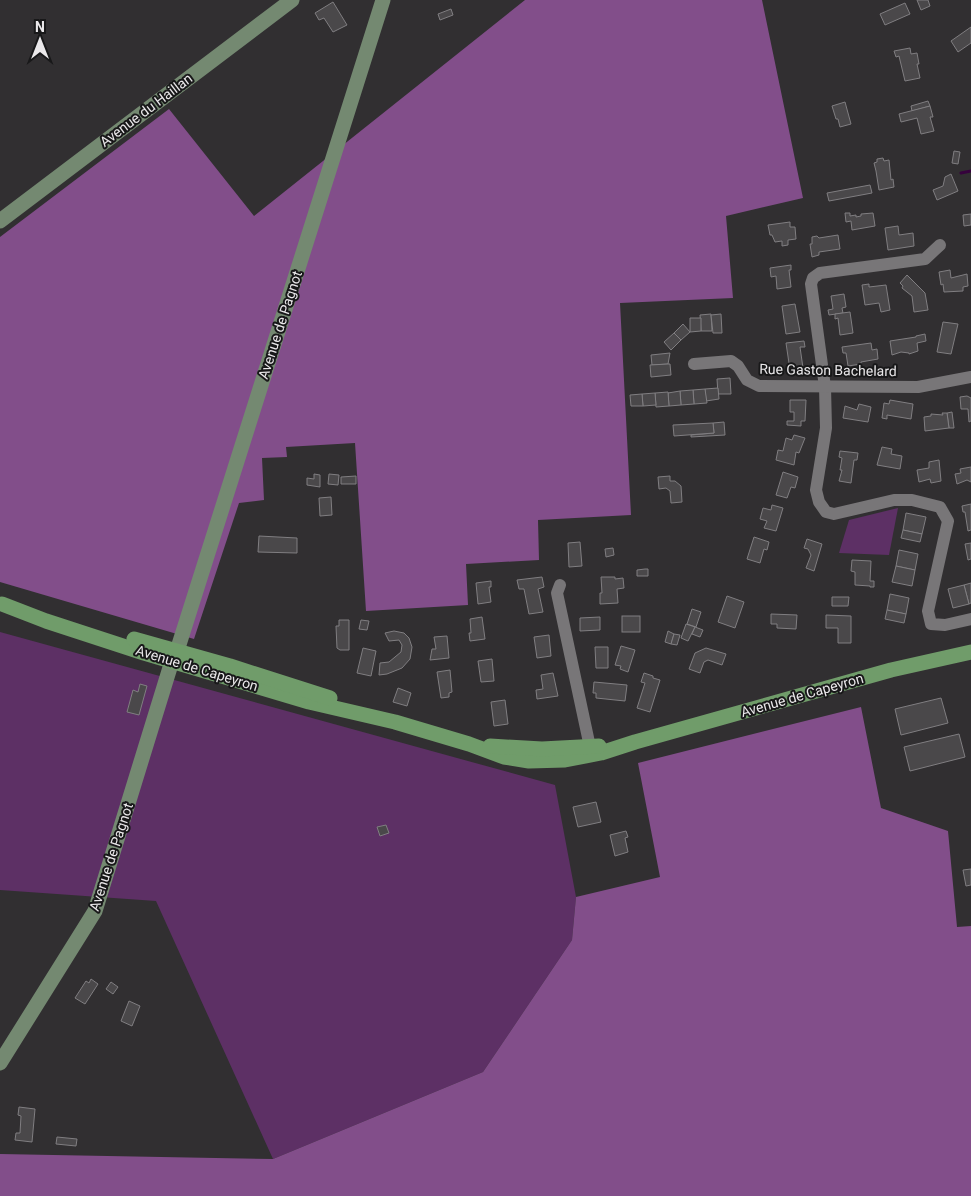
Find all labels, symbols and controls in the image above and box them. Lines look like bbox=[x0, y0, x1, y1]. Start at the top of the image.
north arrow bbox=[15, 15, 65, 65]
text: N bbox=[35, 19, 45, 35]
street label: Avenue du Haillan bbox=[97, 70, 195, 150]
street label: Avenue de Pagnot bbox=[255, 269, 305, 381]
street label: Rue Gaston Bachelard bbox=[759, 361, 897, 379]
street label: Avenue de Capeyron bbox=[134, 642, 260, 694]
street label: Avenue de Capeyron bbox=[739, 670, 865, 720]
street label: Avenue de Pagnot bbox=[86, 801, 136, 913]

